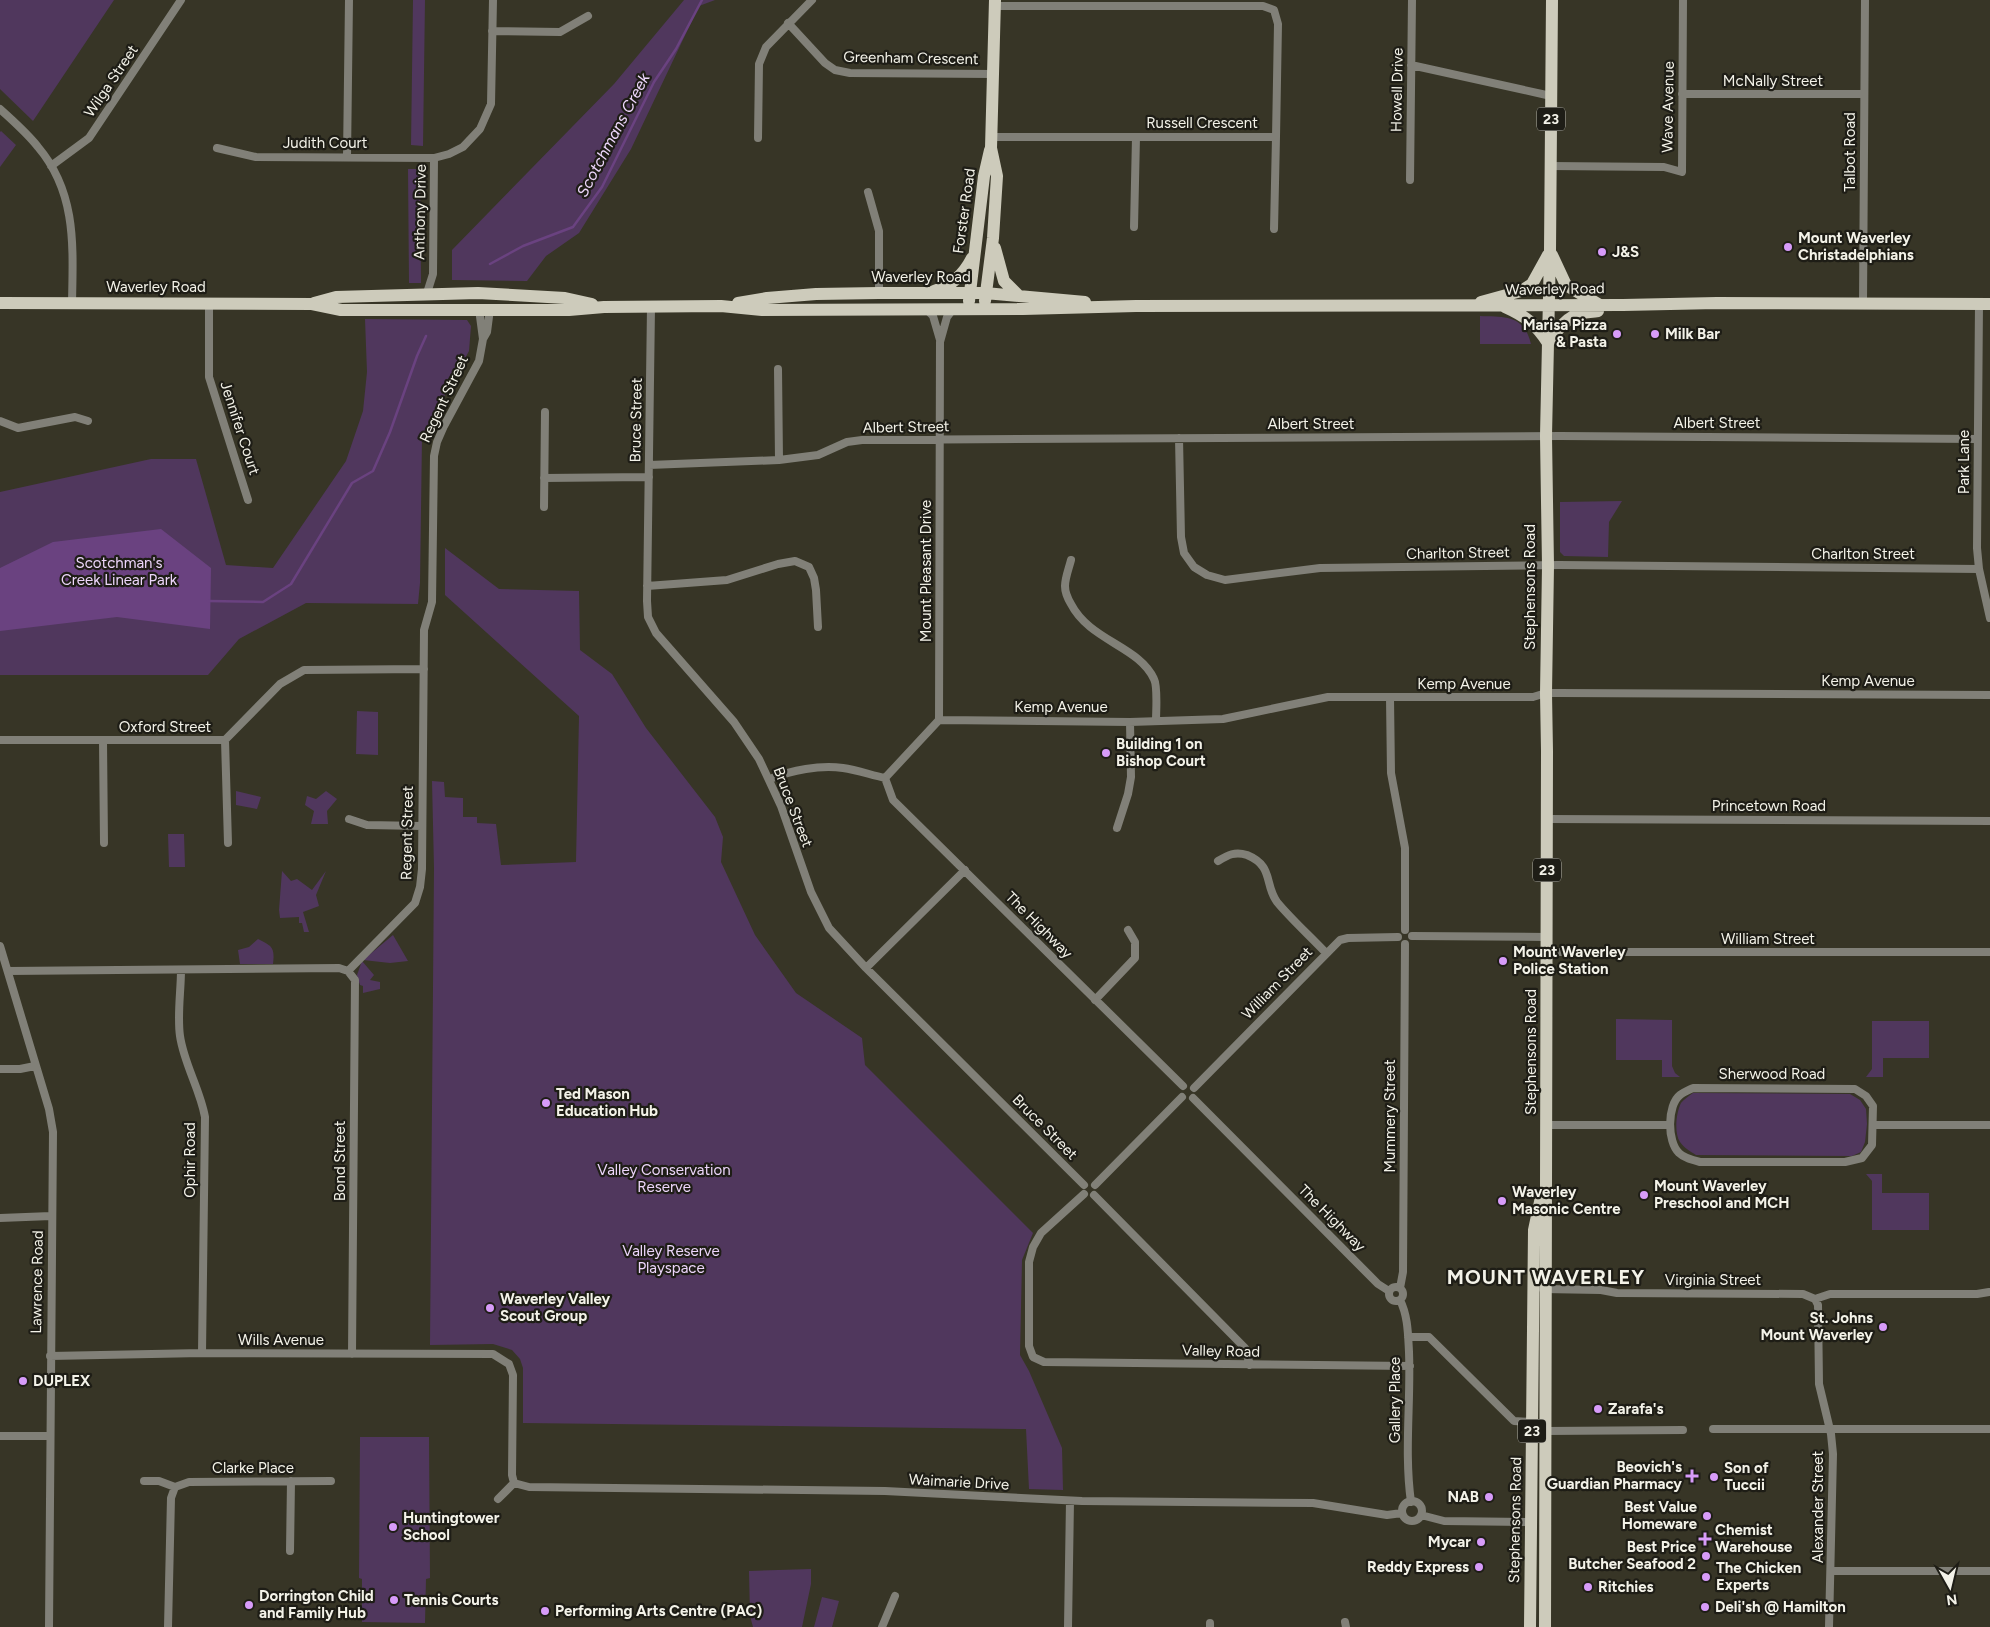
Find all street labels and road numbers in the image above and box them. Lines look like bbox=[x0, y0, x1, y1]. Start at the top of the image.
street label: Wilga Street bbox=[80, 41, 142, 121]
street label: Greenham Crescent bbox=[843, 48, 979, 68]
street label: Howell Drive bbox=[1387, 48, 1407, 132]
street label: Wave Avenue bbox=[1658, 61, 1678, 153]
street label: McNally Street bbox=[1723, 72, 1823, 90]
road number: 23 bbox=[1537, 108, 1565, 130]
street label: Talbot Road bbox=[1841, 112, 1859, 192]
street label: Russell Crescent bbox=[1146, 114, 1258, 132]
street label: Judith Court bbox=[283, 134, 368, 152]
street label: Anthony Drive bbox=[410, 164, 430, 260]
street label: Forster Road bbox=[949, 167, 979, 255]
street label: Waverley Road bbox=[871, 268, 971, 286]
street label: Waverley Road bbox=[106, 278, 206, 296]
street label: Waverley Road bbox=[1505, 279, 1605, 299]
street label: Regent Street bbox=[416, 352, 472, 446]
street label: Bruce Street bbox=[626, 377, 646, 462]
street label: Jennifer Court bbox=[216, 379, 264, 477]
street label: Albert Street bbox=[1674, 414, 1761, 432]
street label: Albert Street bbox=[1268, 415, 1355, 433]
street label: Albert Street bbox=[862, 417, 950, 437]
street label: Park Lane bbox=[1955, 430, 1973, 494]
street label: Mount Pleasant Drive bbox=[917, 500, 935, 642]
street label: Stephensons Road bbox=[1521, 524, 1539, 650]
street label: Charlton Street bbox=[1406, 543, 1510, 563]
street label: Charlton Street bbox=[1811, 545, 1915, 563]
street label: Kemp Avenue bbox=[1821, 672, 1915, 690]
street label: Kemp Avenue bbox=[1417, 675, 1511, 693]
street label: Kemp Avenue bbox=[1014, 698, 1108, 716]
street label: Oxford Street bbox=[119, 718, 212, 736]
street label: Bruce Street bbox=[769, 764, 817, 850]
street label: Regent Street bbox=[397, 785, 417, 880]
street label: Princetown Road bbox=[1712, 797, 1826, 815]
road number: 23 bbox=[1533, 858, 1561, 882]
street label: The Highway bbox=[1002, 888, 1076, 962]
street label: William Street bbox=[1721, 930, 1815, 948]
street label: William Street bbox=[1238, 943, 1316, 1023]
street label: Stephensons Road bbox=[1522, 989, 1540, 1115]
street label: Mummery Street bbox=[1381, 1059, 1399, 1173]
street label: Sherwood Road bbox=[1719, 1065, 1825, 1083]
street label: Bruce Street bbox=[1009, 1091, 1082, 1164]
street label: Bond Street bbox=[331, 1120, 349, 1201]
street label: Ophir Road bbox=[181, 1122, 199, 1198]
street label: The Highway bbox=[1295, 1181, 1369, 1255]
street label: Lawrence Road bbox=[27, 1230, 47, 1334]
street label: Virginia Street bbox=[1665, 1271, 1762, 1289]
street label: Wills Avenue bbox=[238, 1331, 324, 1349]
street label: Valley Road bbox=[1182, 1341, 1260, 1361]
street label: Gallery Place bbox=[1386, 1357, 1404, 1443]
road number: 23 bbox=[1518, 1420, 1546, 1442]
street label: Alexander Street bbox=[1809, 1450, 1827, 1563]
street label: Stephensons Road bbox=[1505, 1457, 1525, 1583]
street label: Clarke Place bbox=[212, 1459, 294, 1477]
street label: Waimarie Drive bbox=[908, 1470, 1010, 1494]

